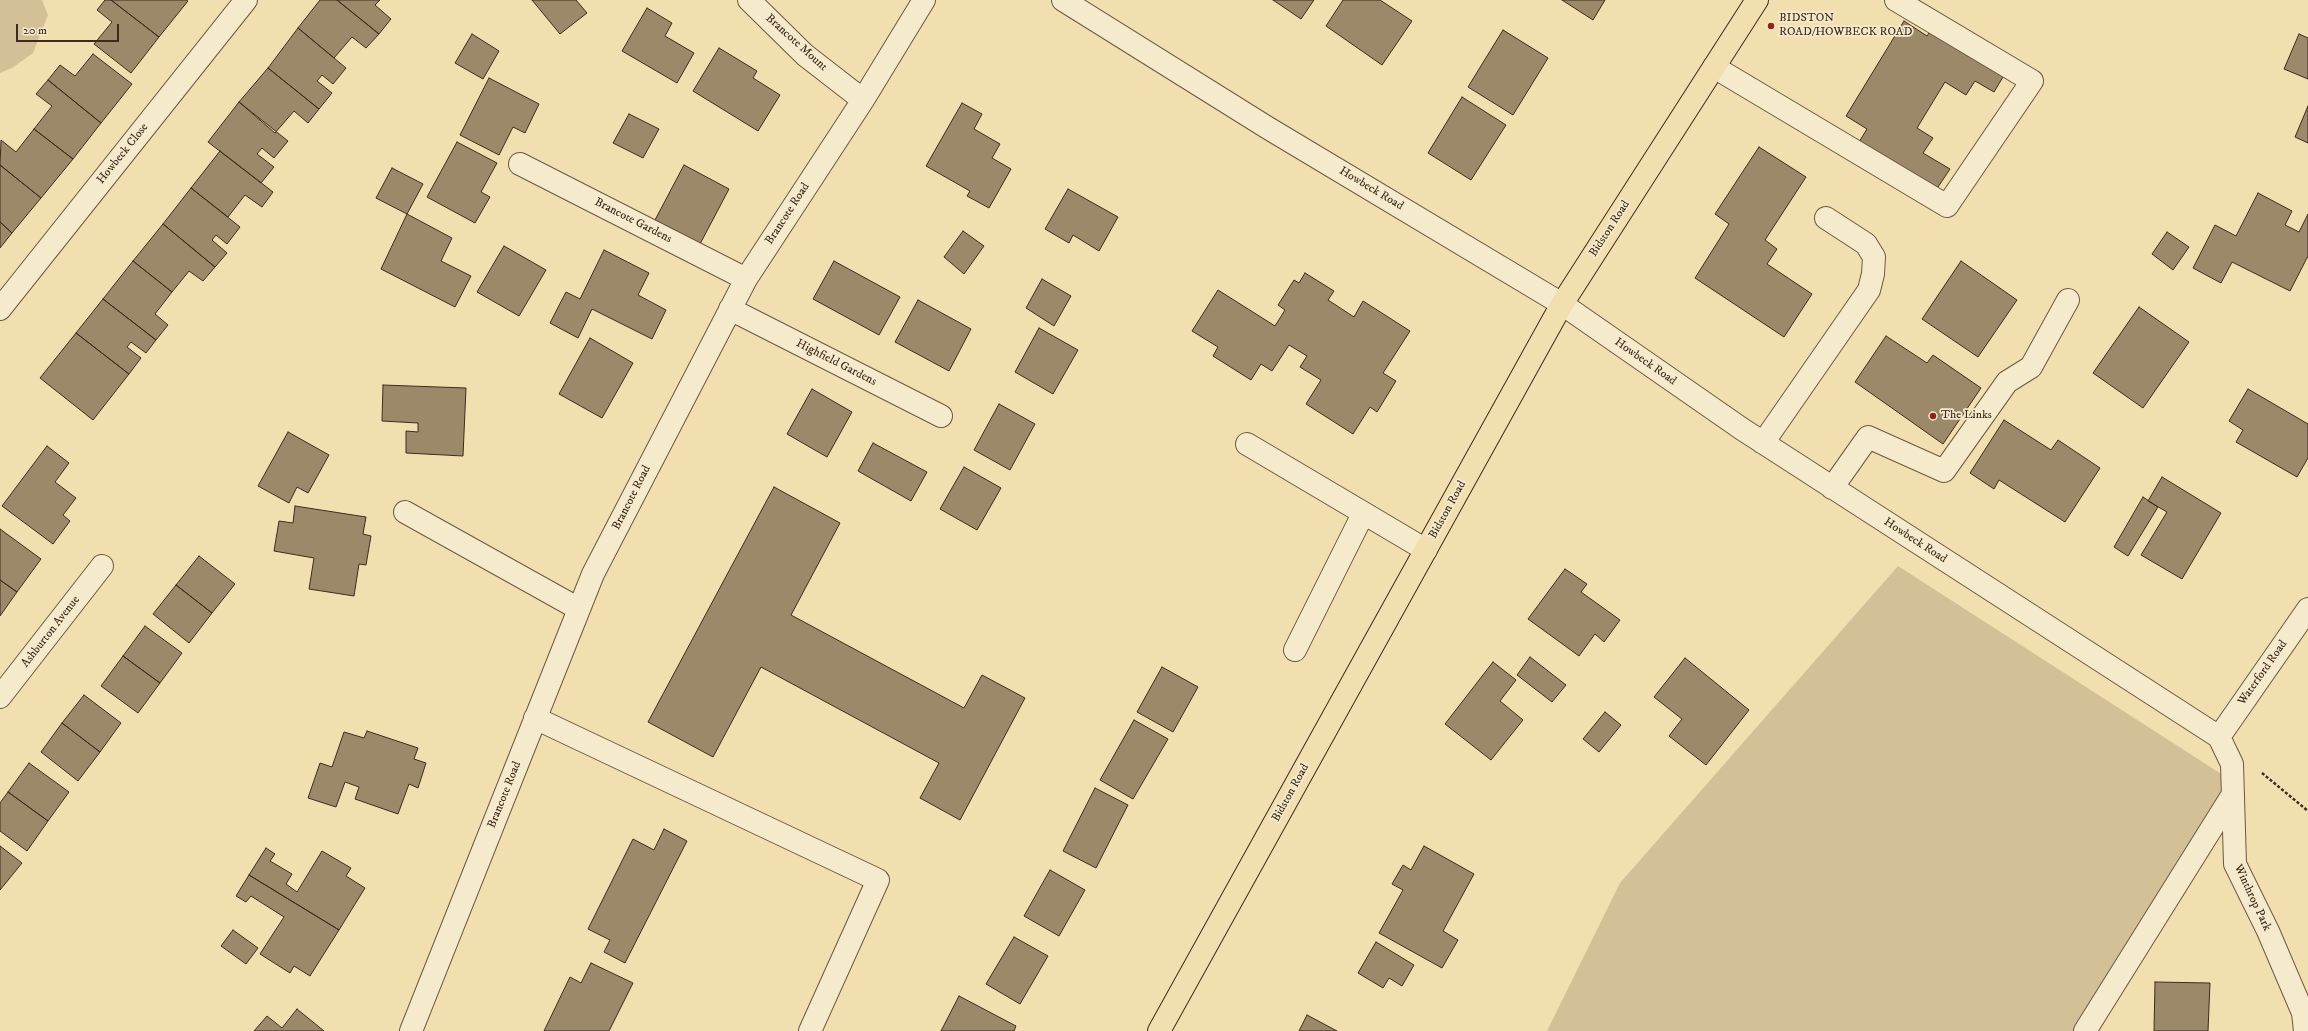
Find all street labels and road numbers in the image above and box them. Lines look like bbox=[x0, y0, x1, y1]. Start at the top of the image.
street label: Brancote Mount bbox=[762, 11, 830, 75]
street label: Howbeck Close bbox=[94, 121, 152, 187]
street label: Howbeck Road bbox=[1336, 164, 1406, 214]
street label: Brancote Road bbox=[763, 180, 813, 248]
street label: Brancote Gardens bbox=[592, 195, 674, 247]
street label: Bidston Road bbox=[1587, 198, 1633, 260]
street label: Howbeck Road bbox=[1611, 335, 1679, 389]
street label: Highfield Gardens bbox=[793, 337, 879, 389]
street label: Brancote Road bbox=[610, 463, 654, 533]
street label: Bidston Road bbox=[1426, 479, 1470, 541]
street label: Howbeck Road bbox=[1881, 515, 1949, 567]
street label: Ashburton Avenue bbox=[19, 593, 83, 671]
street label: Waterford Road bbox=[2235, 638, 2291, 708]
street label: Brancote Road bbox=[485, 760, 525, 830]
street label: Bidston Road bbox=[1269, 762, 1313, 824]
street label: Winthrop Park bbox=[2230, 862, 2274, 934]

